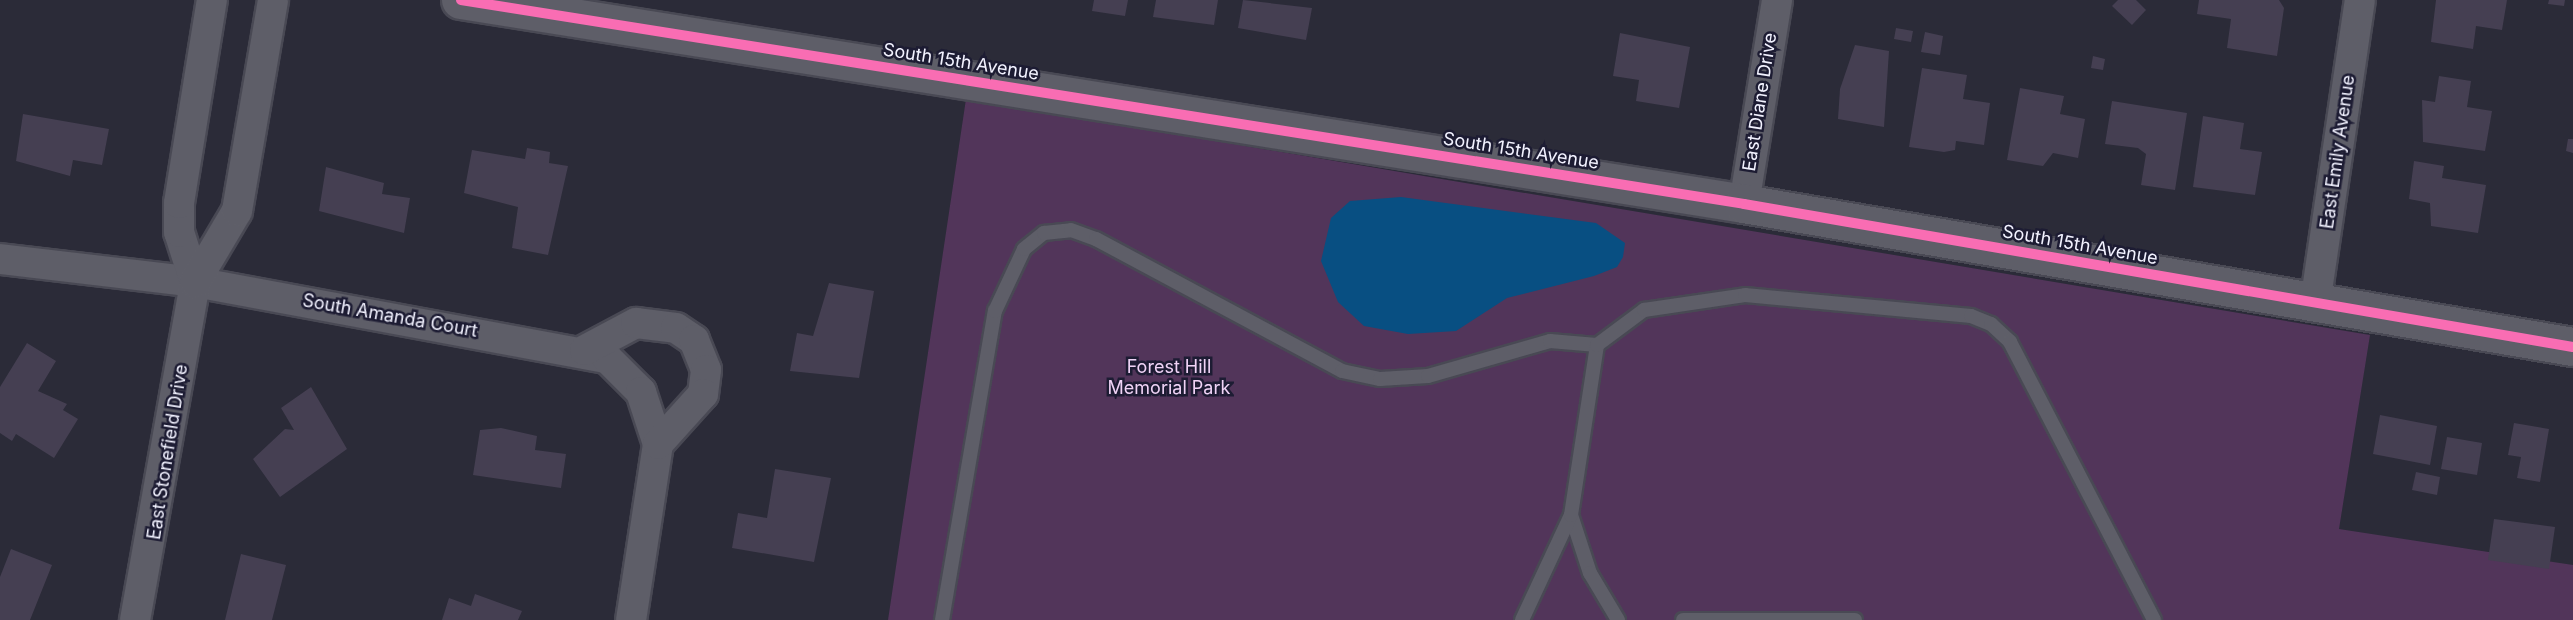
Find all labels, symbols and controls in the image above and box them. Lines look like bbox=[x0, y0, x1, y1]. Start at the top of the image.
street label: East Diane Drive bbox=[1738, 31, 1782, 173]
street label: South 15th Avenue bbox=[881, 39, 1041, 85]
street label: East Emily Avenue bbox=[2317, 74, 2359, 230]
street label: South 15th Avenue bbox=[1441, 128, 1601, 174]
street label: South 15th Avenue bbox=[2000, 221, 2160, 269]
street label: South Amanda Court bbox=[301, 290, 479, 342]
park label: Forest Hill Memorial Park bbox=[1108, 357, 1230, 400]
street label: East Stonefield Drive bbox=[143, 363, 193, 541]

